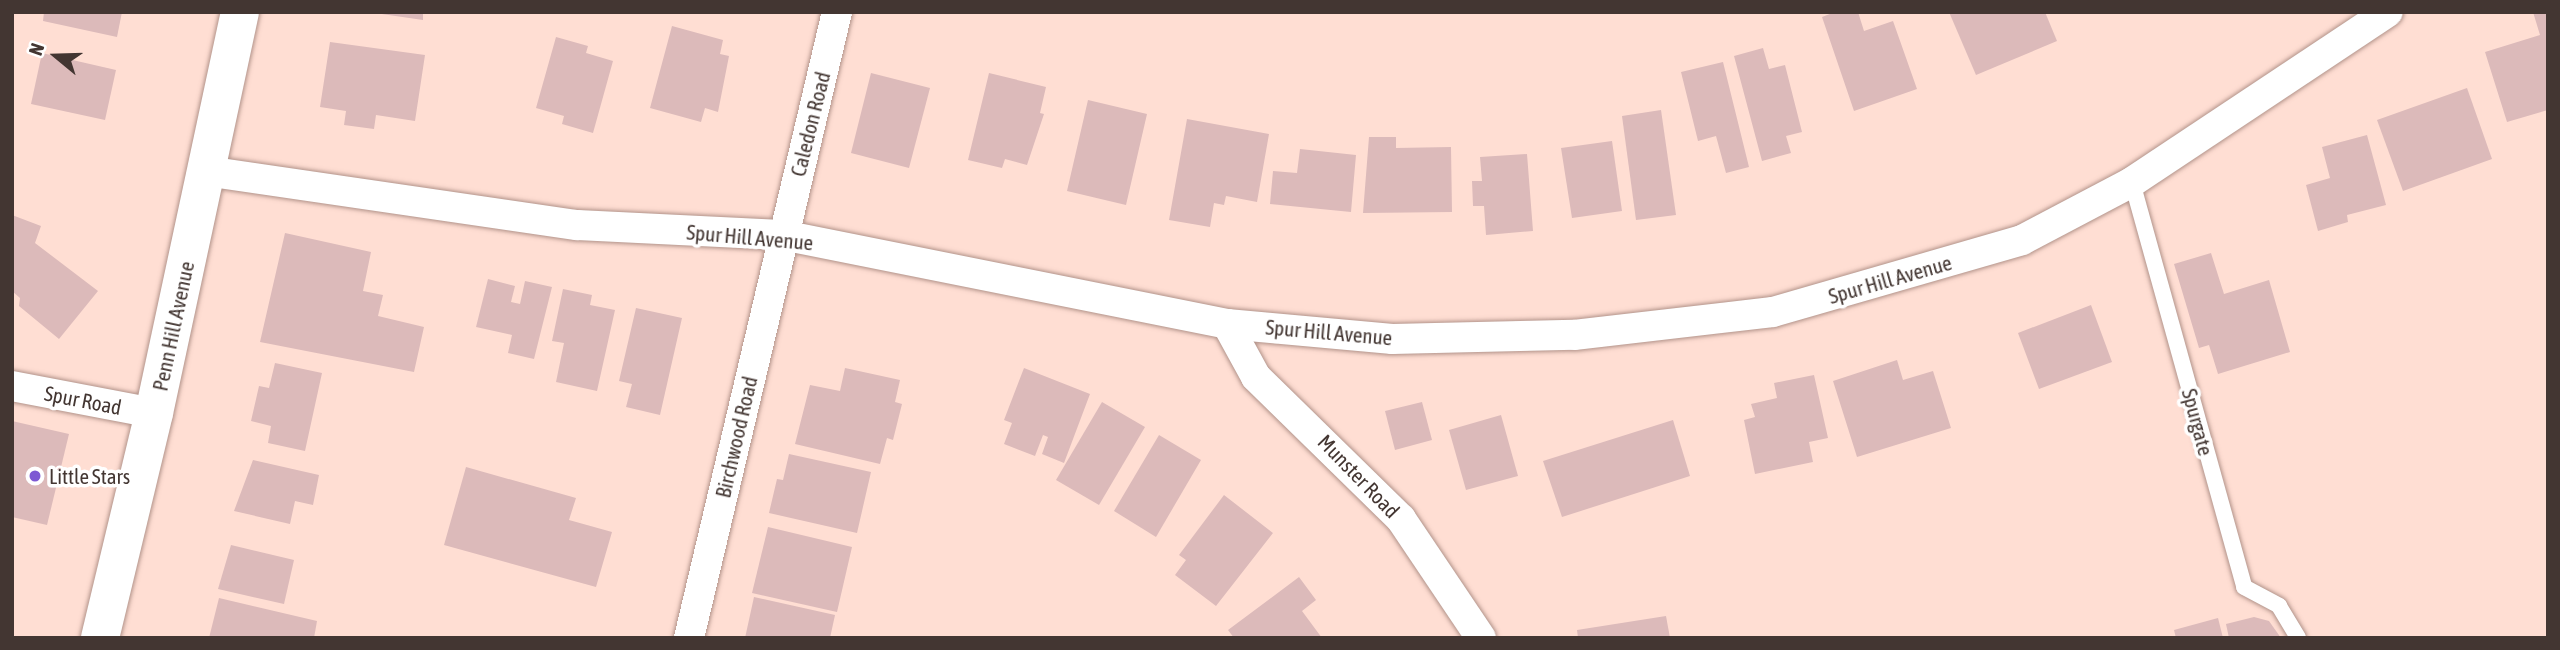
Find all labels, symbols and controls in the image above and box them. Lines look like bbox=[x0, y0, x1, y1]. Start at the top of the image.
north arrow bbox=[21, 21, 91, 91]
text: N bbox=[24, 40, 48, 58]
street label: Caledon Road bbox=[785, 69, 835, 179]
street label: Spur Hill Avenue bbox=[686, 219, 814, 255]
street label: Spur Hill Avenue bbox=[1825, 249, 1955, 309]
street label: Penn Hill Avenue bbox=[147, 259, 199, 393]
street label: Spur Hill Avenue bbox=[1265, 314, 1393, 350]
street label: Birchwood Road bbox=[710, 374, 762, 500]
street label: Spur Road bbox=[42, 380, 124, 420]
street label: Spurgate bbox=[2177, 386, 2219, 458]
street label: Munster Road bbox=[1313, 429, 1405, 523]
place label: Little Stars bbox=[49, 463, 130, 489]
marker: Little Stars bbox=[27, 468, 43, 484]

